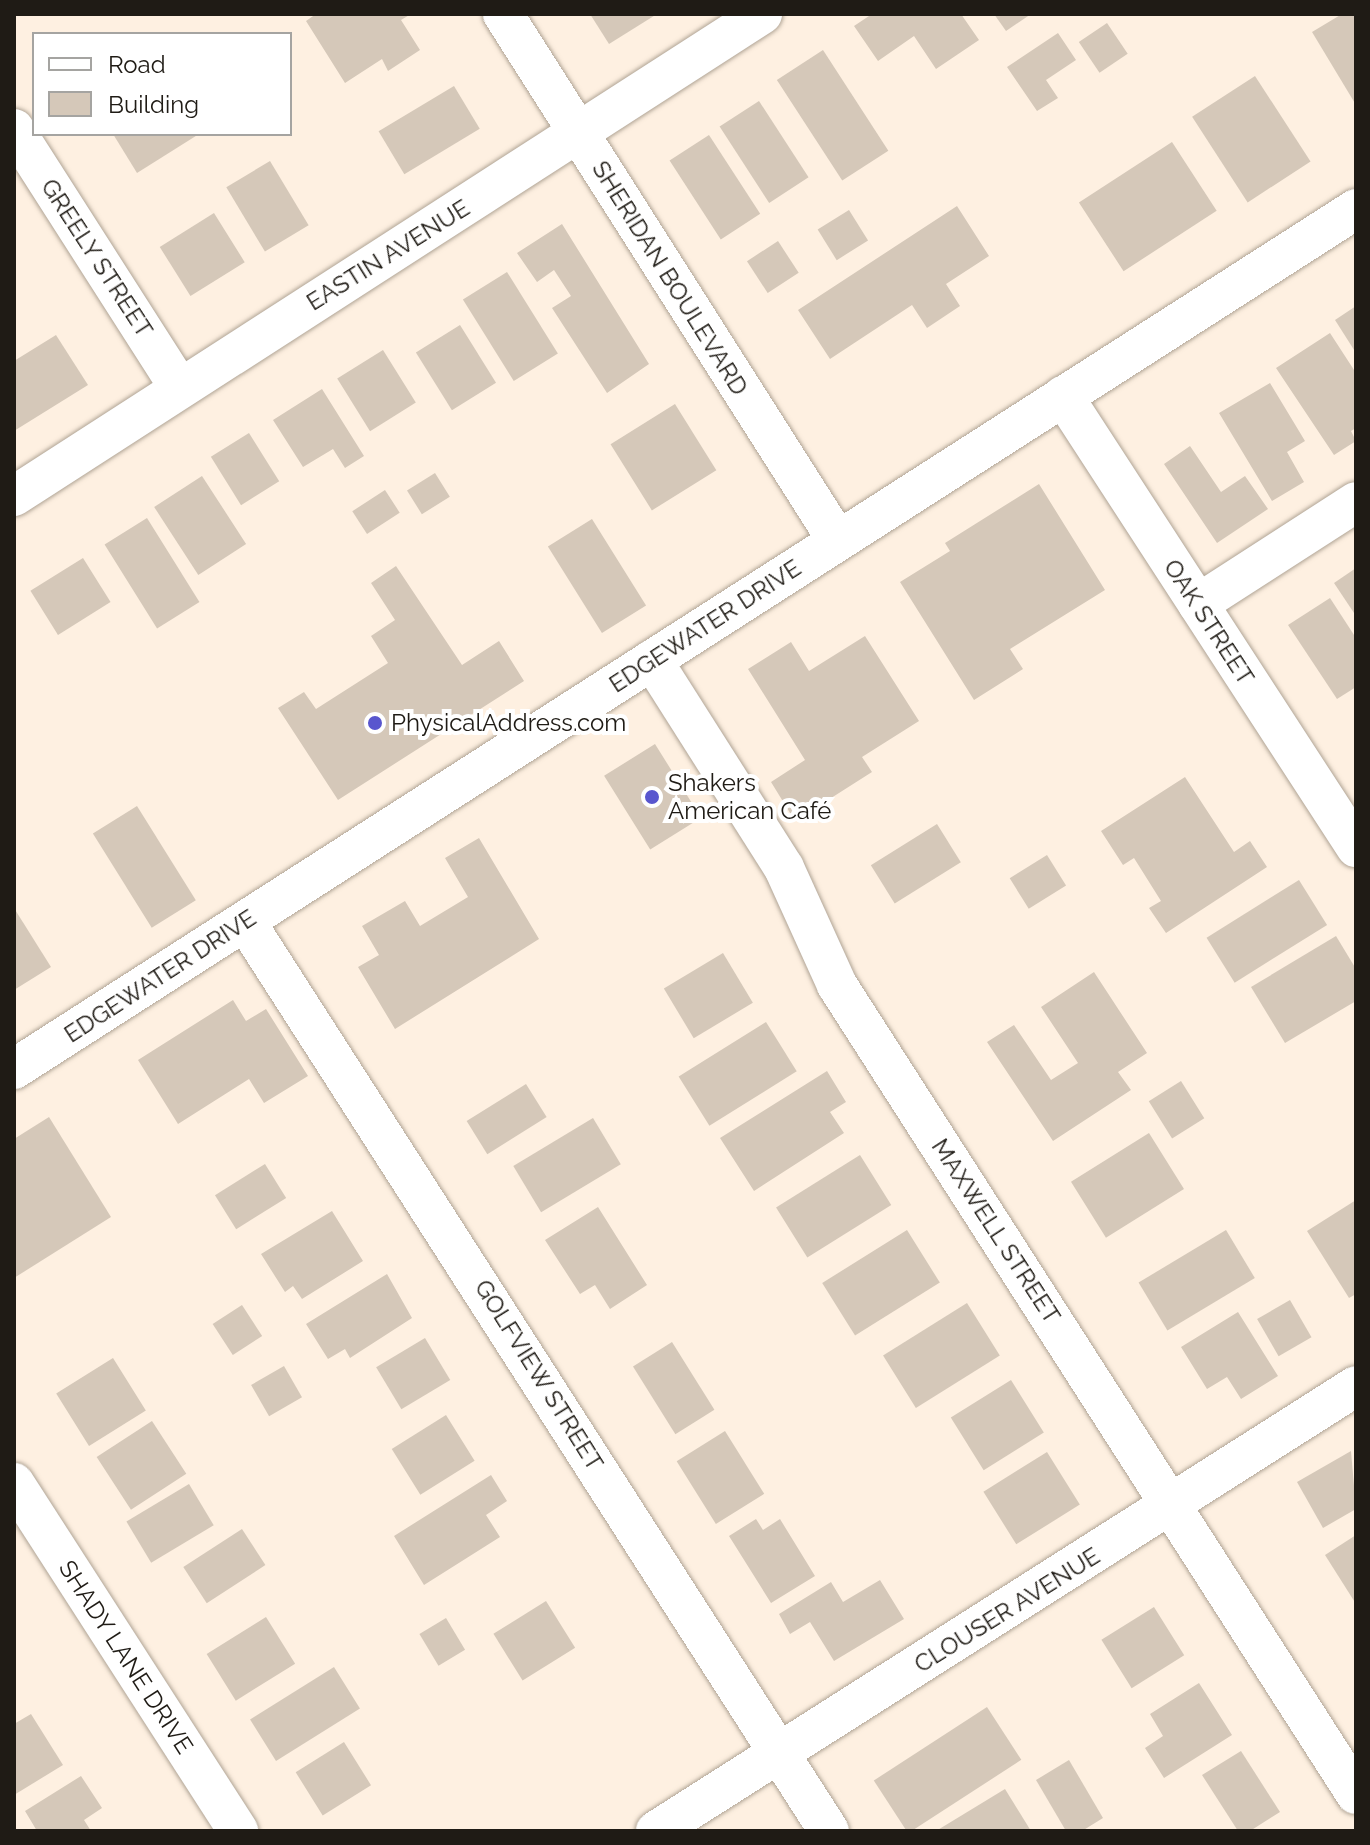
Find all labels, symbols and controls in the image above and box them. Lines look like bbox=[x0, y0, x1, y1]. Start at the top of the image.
legend bbox=[32, 32, 292, 136]
text: Road bbox=[108, 50, 166, 79]
text: Building bbox=[108, 90, 199, 119]
street label: SHERIDAN BOULEVARD bbox=[586, 156, 754, 400]
street label: GREELY STREET bbox=[35, 173, 159, 343]
street label: EASTIN AVENUE bbox=[301, 193, 475, 317]
street label: EDGEWATER DRIVE bbox=[604, 553, 806, 699]
street label: OAK STREET bbox=[1158, 554, 1260, 690]
place label: PhysicalAddress.com bbox=[391, 709, 626, 737]
marker: PhysicalAddress.com bbox=[366, 714, 384, 732]
place label: Shakers American Café bbox=[668, 769, 831, 825]
marker: Shakers American Café bbox=[643, 788, 661, 806]
street label: EDGEWATER DRIVE bbox=[59, 903, 261, 1049]
street label: MAXWELL STREET bbox=[925, 1133, 1067, 1329]
street label: GOLFVIEW STREET bbox=[468, 1274, 610, 1476]
street label: CLOUSER AVENUE bbox=[909, 1541, 1105, 1679]
street label: SHADY LANE DRIVE bbox=[53, 1555, 199, 1759]

